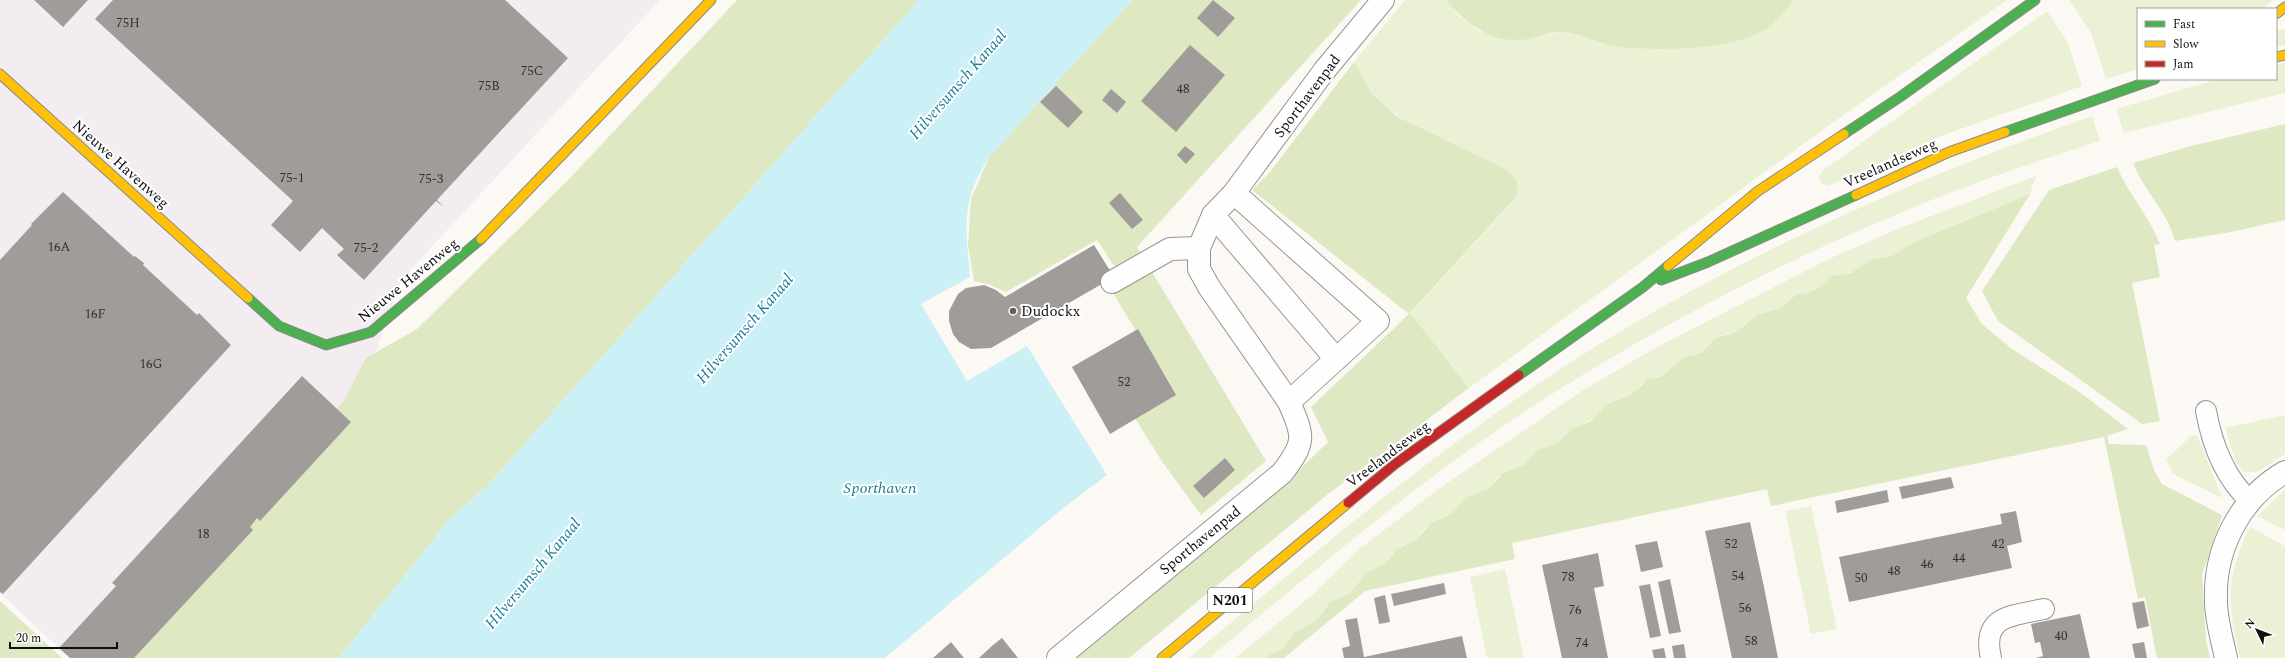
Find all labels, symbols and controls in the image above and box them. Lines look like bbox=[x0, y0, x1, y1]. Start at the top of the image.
legend bbox=[2137, 8, 2277, 80]
house number: 75H bbox=[116, 13, 140, 33]
text: Fast bbox=[2173, 15, 2195, 34]
water label: Hilversumsch Kanaal bbox=[903, 25, 1012, 145]
text: Slow bbox=[2173, 35, 2199, 54]
street label: Sporthavenpad bbox=[1268, 50, 1346, 143]
text: Jam bbox=[2173, 55, 2194, 74]
house number: 75C bbox=[521, 61, 543, 81]
house number: 75B bbox=[478, 76, 500, 96]
house number: 48 bbox=[1177, 79, 1190, 99]
street label: Nieuwe Havenweg bbox=[67, 114, 174, 214]
street label: Vreelandseweg bbox=[1840, 133, 1941, 194]
house number: 75-1 bbox=[280, 168, 304, 188]
house number: 75-3 bbox=[419, 169, 444, 189]
street label: Nieuwe Havenweg bbox=[353, 232, 464, 328]
house number: 16A bbox=[48, 237, 71, 257]
house number: 75-2 bbox=[354, 238, 378, 258]
water label: Hilversumsch Kanaal bbox=[690, 269, 799, 389]
place label: Dudockx bbox=[1021, 300, 1081, 323]
house number: 16F bbox=[85, 304, 106, 324]
marker: Dudockx bbox=[1008, 306, 1018, 316]
house number: 16G bbox=[140, 354, 163, 374]
house number: 52 bbox=[1118, 372, 1131, 392]
street label: Vreelandseweg bbox=[1341, 415, 1435, 494]
water label: Sporthaven bbox=[844, 476, 917, 500]
street label: Sporthavenpad bbox=[1154, 500, 1246, 581]
water label: Hilversumsch Kanaal bbox=[479, 513, 586, 634]
house number: 18 bbox=[197, 524, 210, 544]
house number: 52 bbox=[1725, 534, 1738, 554]
house number: 42 bbox=[1992, 534, 2005, 554]
house number: 44 bbox=[1953, 548, 1966, 568]
house number: 46 bbox=[1921, 554, 1934, 574]
house number: 48 bbox=[1888, 561, 1901, 581]
house number: 54 bbox=[1732, 566, 1745, 586]
house number: 78 bbox=[1562, 567, 1575, 587]
house number: 50 bbox=[1855, 568, 1868, 588]
road number: N201 bbox=[1208, 588, 1252, 612]
house number: 56 bbox=[1739, 598, 1752, 618]
house number: 76 bbox=[1569, 600, 1582, 620]
north arrow bbox=[2237, 610, 2277, 650]
text: N bbox=[2241, 614, 2259, 633]
scale bar bbox=[10, 624, 117, 650]
house number: 40 bbox=[2055, 626, 2068, 646]
text: 20 m bbox=[16, 629, 41, 648]
house number: 58 bbox=[1745, 631, 1758, 651]
house number: 74 bbox=[1576, 633, 1589, 653]

